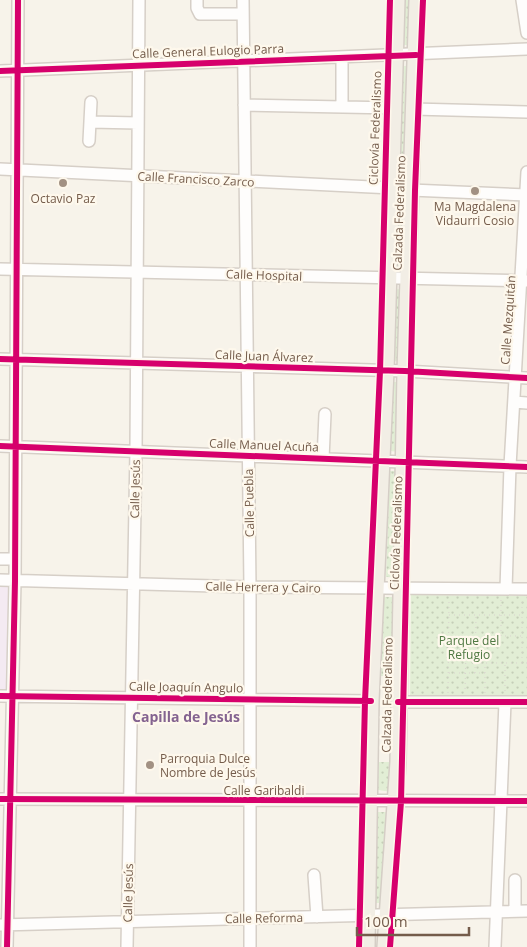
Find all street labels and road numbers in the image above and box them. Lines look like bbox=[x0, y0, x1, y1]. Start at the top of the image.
street label: Calle General Eulogio Parra bbox=[132, 40, 284, 62]
street label: Ciclovía Federalismo bbox=[365, 71, 385, 185]
street label: Calzada Federalismo bbox=[388, 155, 410, 271]
street label: Calle Francisco Zarco bbox=[137, 167, 255, 191]
street label: Calle Hospital bbox=[226, 265, 302, 285]
street label: Calle Mezquitán bbox=[496, 275, 520, 365]
street label: Calle Juan Álvarez bbox=[215, 346, 314, 366]
street label: Calle Manuel Acuña bbox=[209, 435, 319, 455]
street label: Calle Jesús bbox=[126, 459, 144, 519]
street label: Calle Puebla bbox=[240, 469, 258, 537]
street label: Ciclovía Federalismo bbox=[386, 476, 406, 590]
street label: Calle Herrera y Cairo bbox=[205, 577, 321, 597]
street label: Calzada Federalismo bbox=[377, 637, 397, 753]
street label: Calle Joaquín Angulo bbox=[129, 678, 243, 696]
street label: Calle Garibaldi bbox=[224, 782, 304, 799]
street label: Calle Jesús bbox=[119, 863, 137, 923]
street label: Calle Reforma bbox=[225, 909, 303, 927]

